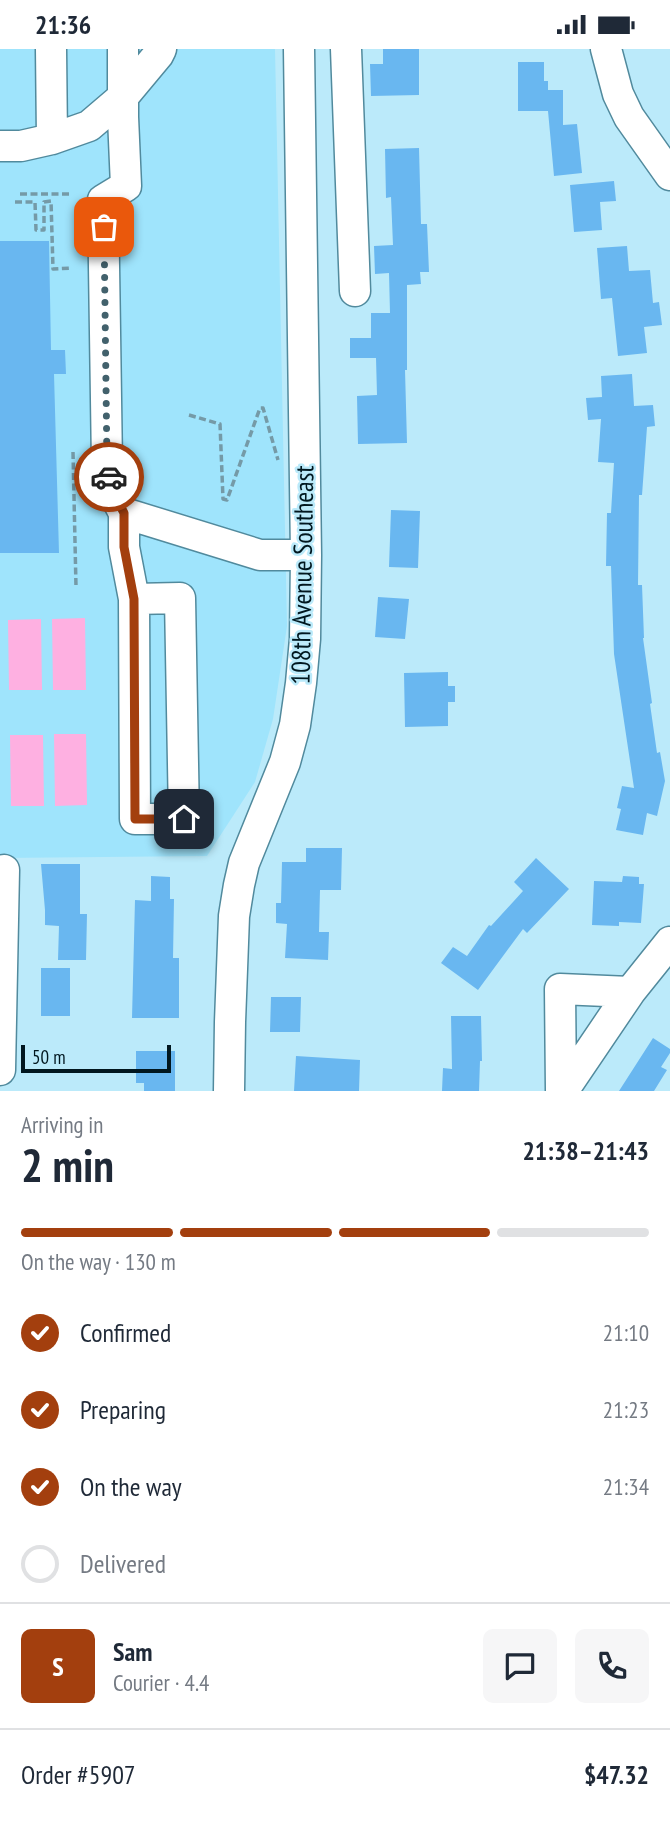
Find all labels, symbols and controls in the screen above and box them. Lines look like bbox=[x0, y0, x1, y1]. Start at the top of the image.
text: 21:36 bbox=[35, 8, 91, 41]
pin bbox=[74, 197, 134, 257]
icon: bag bbox=[85, 208, 123, 246]
courier bbox=[74, 442, 144, 512]
icon: car bbox=[90, 458, 128, 496]
street label: 108th Avenue Southeast bbox=[284, 465, 320, 685]
pin bbox=[154, 789, 214, 849]
icon: home bbox=[165, 800, 203, 838]
scale bar bbox=[21, 1042, 172, 1074]
text: 50 m bbox=[32, 1045, 66, 1069]
text: Arriving in bbox=[21, 1110, 103, 1139]
text: 21:38–21:43 bbox=[522, 1134, 649, 1167]
text: 2 min bbox=[21, 1135, 114, 1195]
text: On the way · 130 m bbox=[21, 1247, 176, 1276]
icon: check bbox=[21, 1314, 59, 1352]
text: Confirmed bbox=[80, 1316, 171, 1349]
text: 21:10 bbox=[603, 1318, 649, 1347]
icon: check bbox=[21, 1391, 59, 1429]
text: Preparing bbox=[80, 1393, 166, 1426]
text: 21:23 bbox=[603, 1395, 649, 1424]
icon: check bbox=[21, 1468, 59, 1506]
text: On the way bbox=[80, 1470, 182, 1503]
text: 21:34 bbox=[603, 1472, 649, 1501]
text: Delivered bbox=[80, 1547, 166, 1580]
button: chat bbox=[483, 1629, 557, 1703]
button: phone bbox=[575, 1629, 649, 1703]
text: Sam bbox=[113, 1635, 152, 1668]
text: S bbox=[52, 1650, 64, 1683]
text: Courier · 4.4 bbox=[113, 1668, 209, 1697]
text: Order #5907 bbox=[21, 1758, 136, 1791]
text: $47.32 bbox=[584, 1758, 649, 1791]

